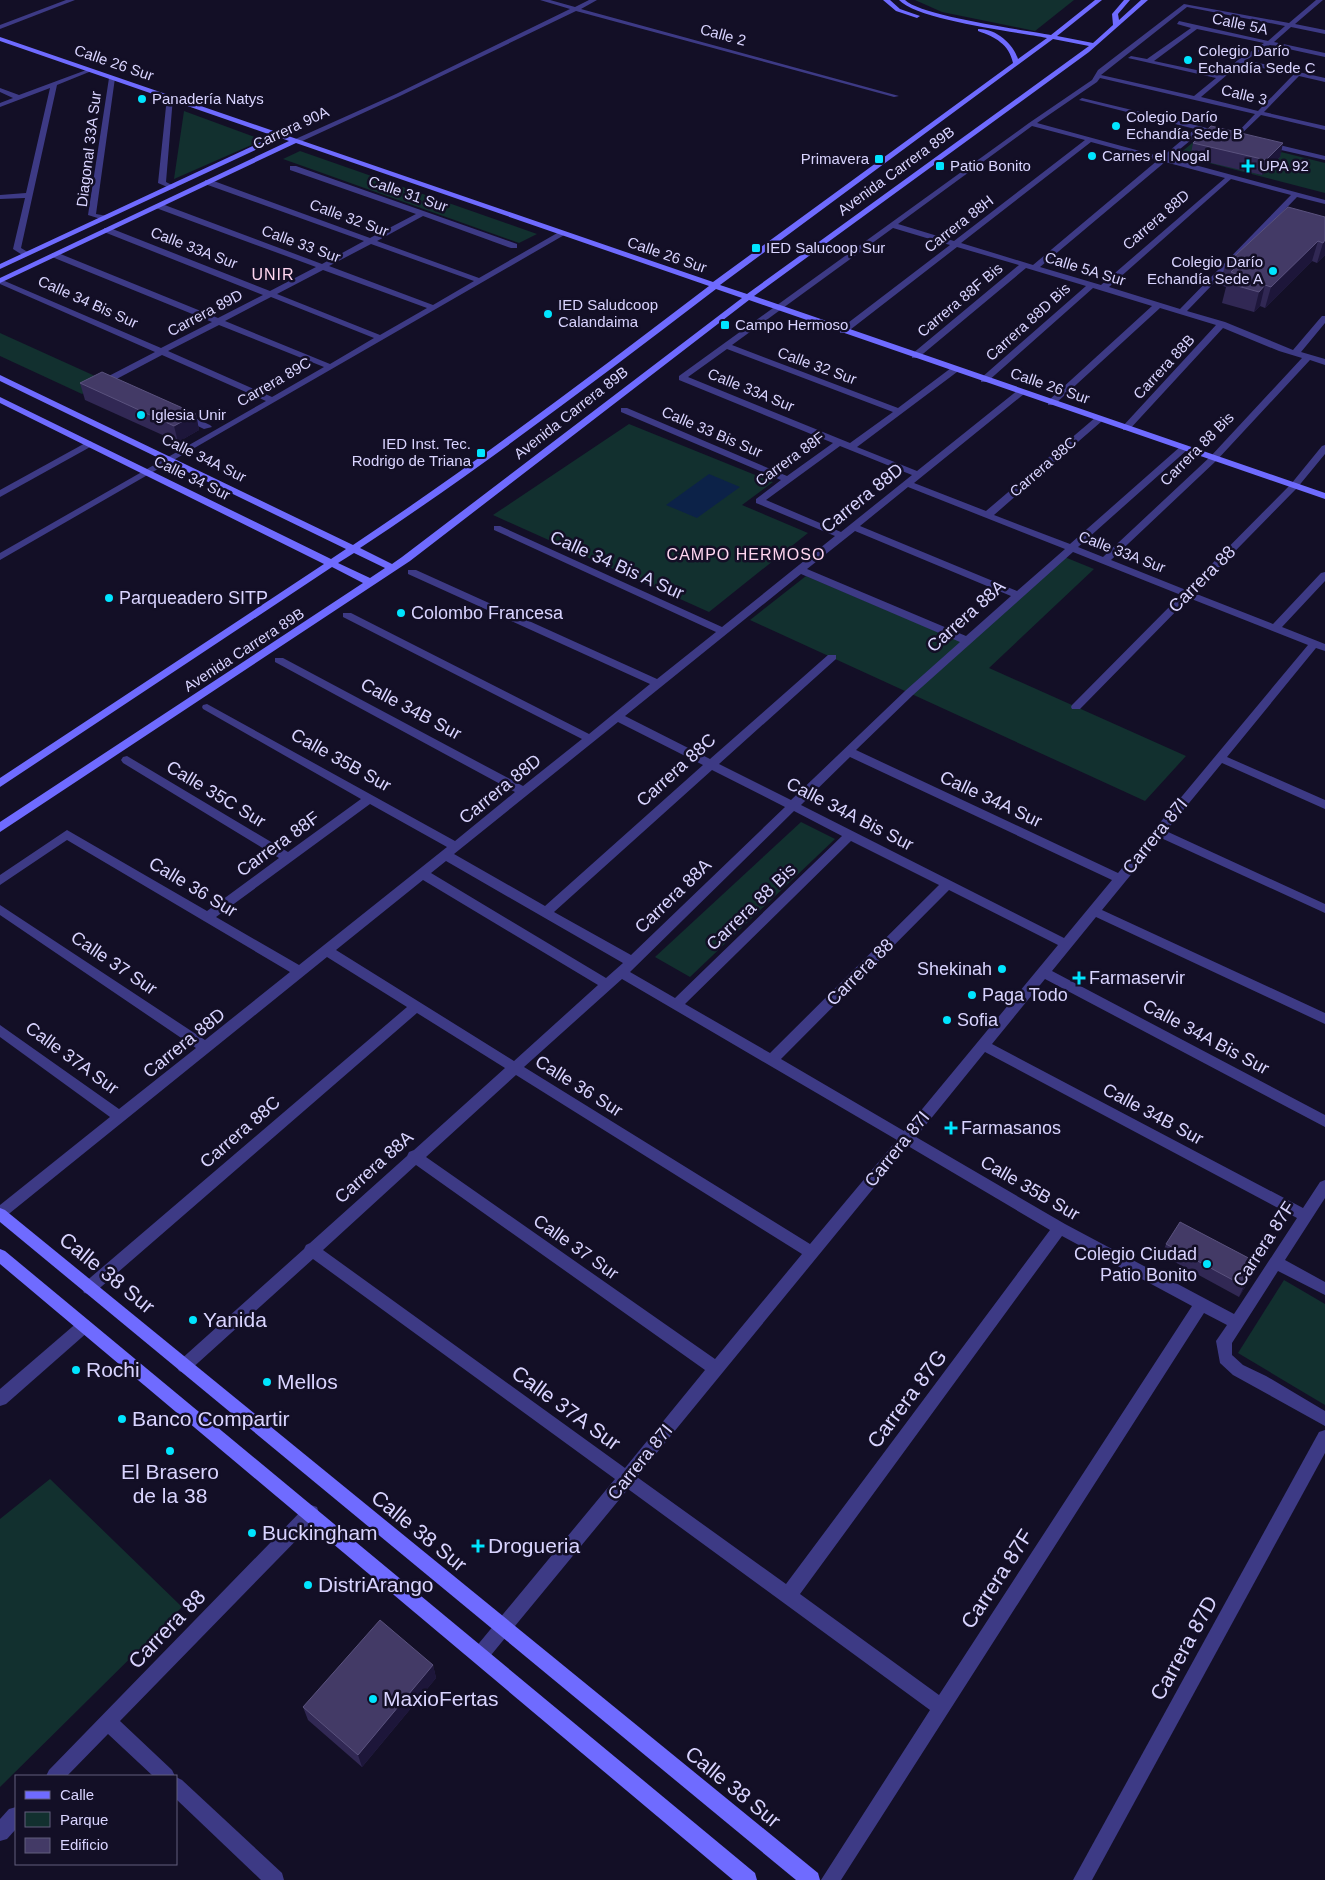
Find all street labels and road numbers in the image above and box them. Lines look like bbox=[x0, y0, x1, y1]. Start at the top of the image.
street label: Calle 5A bbox=[1211, 9, 1270, 38]
street label: Calle 2 bbox=[698, 20, 748, 49]
street label: Calle 26 Sur bbox=[72, 41, 156, 84]
street label: Calle 3 bbox=[1219, 81, 1269, 108]
street label: Diagonal 33A Sur bbox=[73, 90, 104, 208]
street label: Carrera 90A bbox=[250, 103, 331, 153]
street label: Avenida Carrera 89B bbox=[834, 123, 957, 219]
street label: Calle 31 Sur bbox=[366, 172, 450, 215]
street label: Carrera 88D bbox=[1119, 186, 1193, 253]
street label: Carrera 88H bbox=[921, 192, 996, 256]
street label: Calle 32 Sur bbox=[307, 195, 391, 240]
street label: Calle 33 Sur bbox=[259, 221, 343, 266]
street label: Calle 33A Sur bbox=[148, 223, 240, 272]
street label: Calle 26 Sur bbox=[625, 233, 709, 276]
street label: Calle 5A Sur bbox=[1043, 248, 1128, 289]
street label: Carrera 88F Bis bbox=[914, 259, 1006, 340]
street label: Calle 34 Bis Sur bbox=[36, 272, 141, 331]
street label: Carrera 88D Bis bbox=[982, 279, 1073, 364]
street label: Carrera 89D bbox=[164, 286, 245, 339]
street label: Carrera 88B bbox=[1130, 331, 1198, 402]
street label: Calle 32 Sur bbox=[775, 343, 859, 388]
street label: Carrera 89C bbox=[234, 353, 314, 410]
street label: Avenida Carrera 89B bbox=[510, 363, 631, 462]
street label: Calle 33A Sur bbox=[705, 364, 797, 415]
street label: Calle 26 Sur bbox=[1008, 364, 1092, 407]
street label: Calle 33 Bis Sur bbox=[659, 403, 765, 460]
street label: Carrera 88 Bis bbox=[1156, 408, 1237, 489]
street label: Carrera 88F bbox=[752, 428, 827, 489]
street label: Calle 34A Sur bbox=[159, 430, 249, 485]
street label: Carrera 88C bbox=[1006, 433, 1080, 500]
street label: Calle 34 Sur bbox=[151, 452, 233, 503]
street label: Carrera 88D bbox=[817, 459, 907, 537]
street label: Calle 34 Bis A Sur bbox=[547, 527, 687, 603]
street label: Calle 33A Sur bbox=[1076, 527, 1168, 576]
street label: Carrera 88 bbox=[1165, 542, 1239, 616]
street label: Carrera 88A bbox=[923, 576, 1009, 656]
street label: Avenida Carrera 89B bbox=[180, 604, 307, 695]
street label: Calle 34B Sur bbox=[357, 674, 465, 744]
street label: Calle 35B Sur bbox=[288, 724, 394, 796]
street label: Carrera 88C bbox=[633, 729, 719, 811]
street label: Carrera 88D bbox=[455, 750, 545, 828]
street label: Calle 35C Sur bbox=[163, 757, 269, 831]
street label: Calle 34A Sur bbox=[937, 767, 1045, 831]
street label: Calle 34A Bis Sur bbox=[783, 773, 917, 855]
street label: Carrera 87I bbox=[1119, 794, 1191, 878]
street label: Carrera 88F bbox=[233, 807, 323, 881]
street label: Calle 36 Sur bbox=[145, 853, 241, 921]
street label: Carrera 88A bbox=[631, 855, 715, 937]
street label: Carrera 88 Bis bbox=[702, 860, 800, 954]
street label: Calle 37 Sur bbox=[67, 927, 161, 999]
street label: Carrera 88 bbox=[823, 935, 897, 1009]
street label: Calle 34A Bis Sur bbox=[1139, 995, 1273, 1079]
street label: Carrera 88D bbox=[139, 1004, 229, 1082]
street label: Calle 37A Sur bbox=[22, 1018, 122, 1098]
street label: Calle 36 Sur bbox=[532, 1051, 626, 1121]
street label: Calle 34B Sur bbox=[1099, 1079, 1207, 1149]
street label: Carrera 88C bbox=[196, 1092, 284, 1172]
street label: Carrera 87I bbox=[861, 1107, 933, 1191]
street label: Carrera 88A bbox=[331, 1127, 417, 1207]
street label: Calle 35B Sur bbox=[977, 1152, 1083, 1224]
street label: Carrera 87F bbox=[1229, 1198, 1299, 1290]
street label: Calle 37 Sur bbox=[530, 1210, 622, 1284]
street label: Calle 38 Sur bbox=[55, 1227, 159, 1318]
street label: Carrera 87G bbox=[862, 1345, 951, 1452]
street label: Calle 37A Sur bbox=[508, 1361, 625, 1455]
street label: Carrera 87I bbox=[604, 1420, 676, 1504]
street label: Calle 38 Sur bbox=[367, 1485, 471, 1576]
street label: Carrera 87F bbox=[956, 1525, 1037, 1632]
street label: Carrera 88 bbox=[123, 1585, 210, 1673]
street label: Carrera 87D bbox=[1145, 1592, 1222, 1704]
street label: Calle 38 Sur bbox=[681, 1741, 785, 1832]

